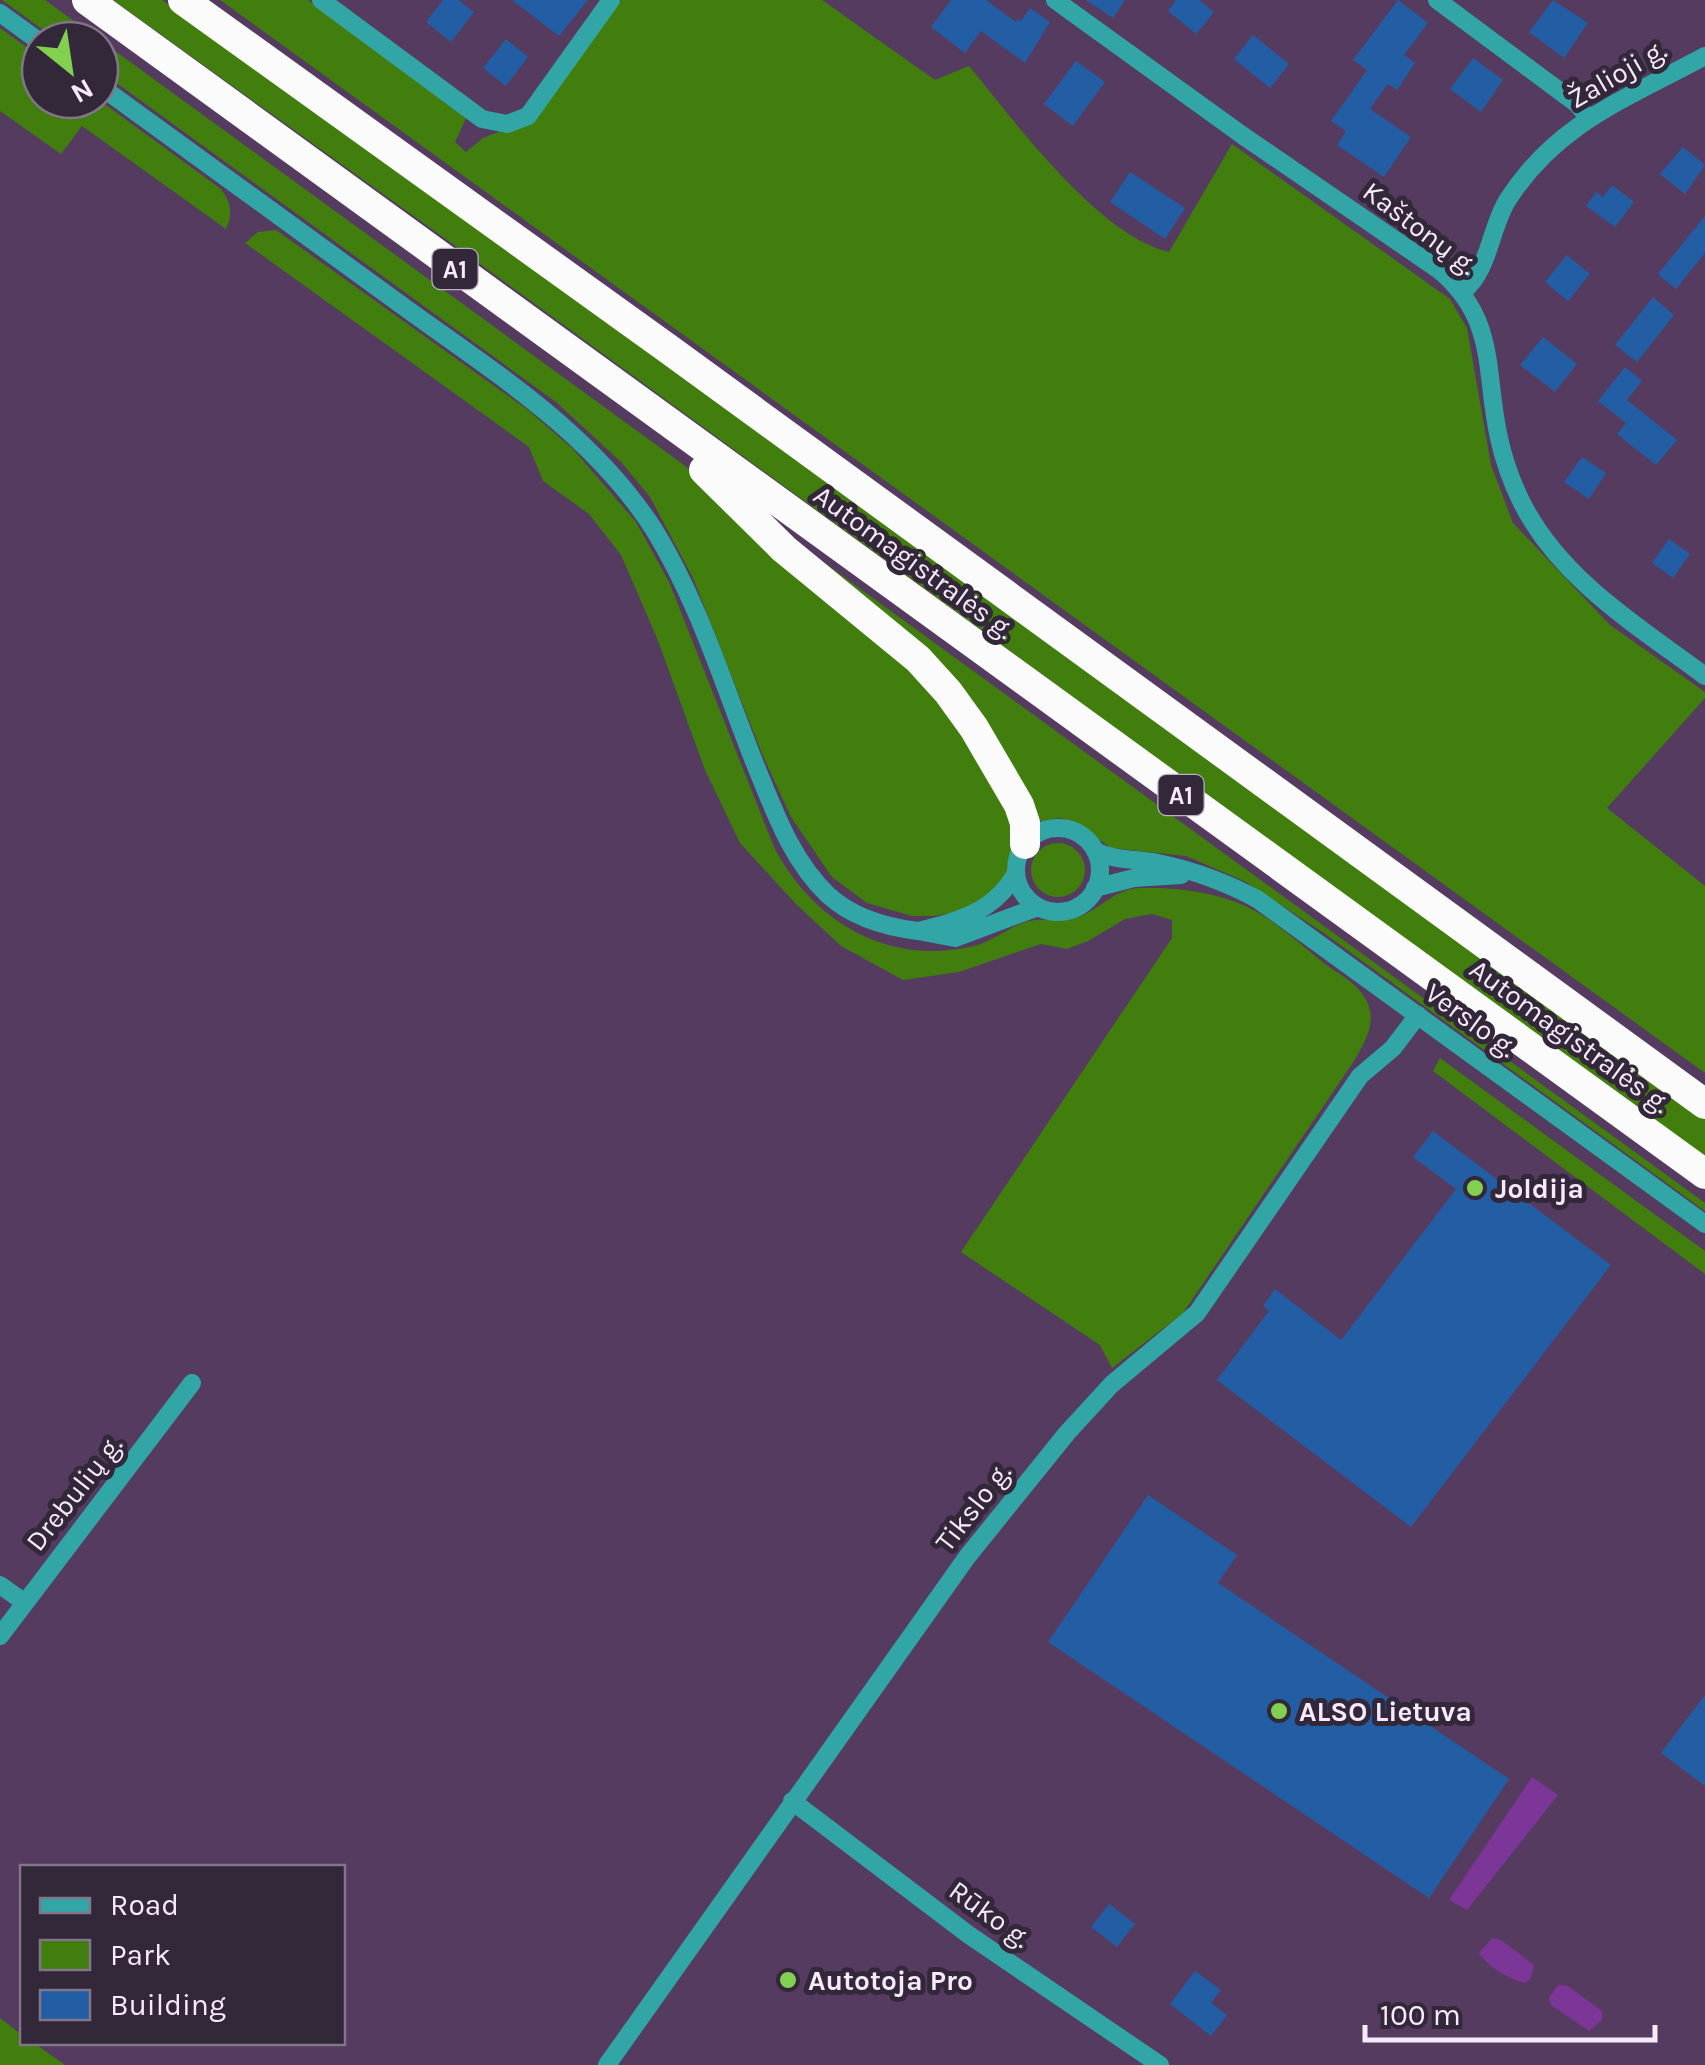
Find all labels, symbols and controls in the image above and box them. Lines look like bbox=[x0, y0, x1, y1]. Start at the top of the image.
north arrow bbox=[20, 20, 120, 120]
street label: Žalioji g. bbox=[1562, 33, 1672, 115]
text: N bbox=[65, 72, 99, 111]
street label: Kaštonų g. bbox=[1356, 174, 1484, 282]
road number: A1 bbox=[432, 249, 478, 289]
street label: Automagistralės g. bbox=[807, 478, 1021, 646]
road number: A1 bbox=[1158, 775, 1204, 815]
street label: Automagistralės g. bbox=[1463, 952, 1677, 1120]
street label: Verslo g. bbox=[1419, 976, 1523, 1064]
place label: Joldija bbox=[1495, 1172, 1584, 1205]
marker: Joldija bbox=[1464, 1177, 1486, 1199]
street label: Drebulių g. bbox=[19, 1429, 129, 1557]
street label: Tikslo g. bbox=[928, 1456, 1018, 1558]
place label: ALSO Lietuva bbox=[1299, 1695, 1472, 1728]
marker: ALSO Lietuva bbox=[1268, 1700, 1290, 1722]
legend bbox=[20, 1865, 345, 2045]
street label: Rūko g. bbox=[943, 1873, 1037, 1955]
text: Road bbox=[110, 1887, 179, 1923]
text: Park bbox=[110, 1937, 171, 1973]
place label: Autotoja Pro bbox=[808, 1964, 973, 1997]
marker: Autotoja Pro bbox=[777, 1969, 799, 1991]
scale bar bbox=[1365, 1980, 1655, 2042]
text: Building bbox=[110, 1987, 226, 2023]
text: 100 m bbox=[1380, 1997, 1461, 2033]

